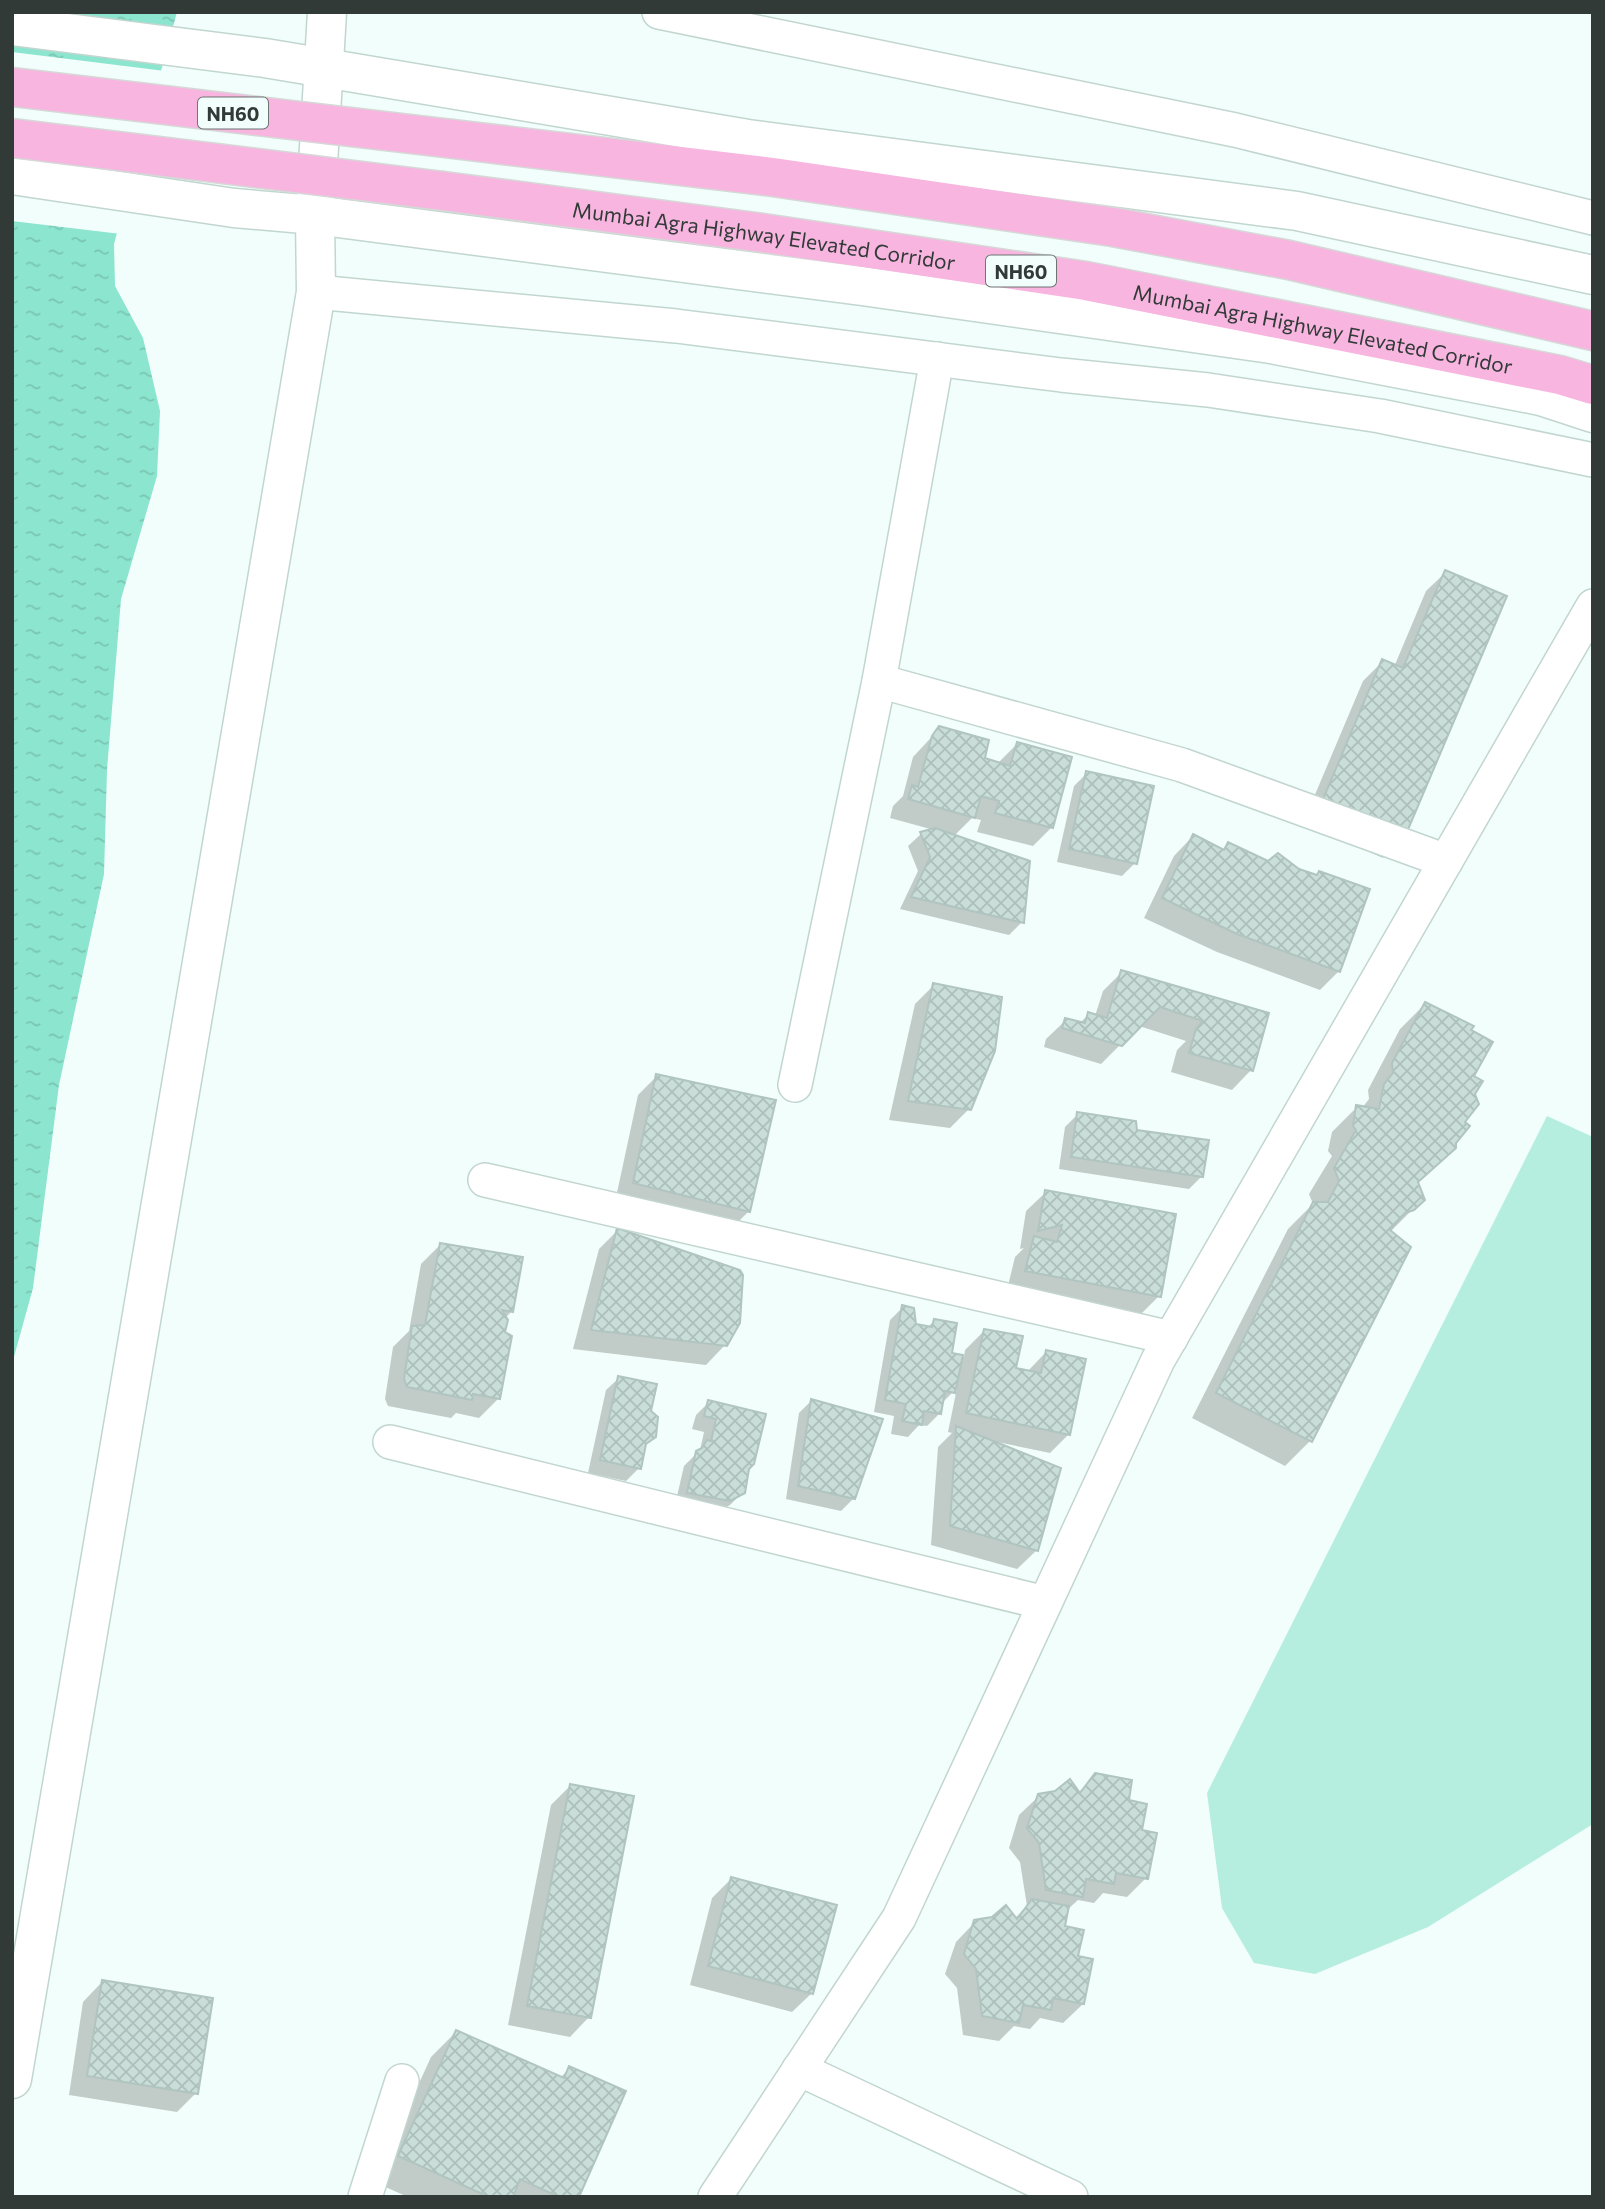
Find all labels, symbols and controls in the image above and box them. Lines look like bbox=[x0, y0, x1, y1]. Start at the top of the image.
road number: NH60 bbox=[198, 97, 268, 128]
street label: Mumbai Agra Highway Elevated Corridor bbox=[571, 196, 957, 274]
road number: NH60 bbox=[986, 256, 1056, 286]
street label: Mumbai Agra Highway Elevated Corridor bbox=[1131, 278, 1515, 378]

